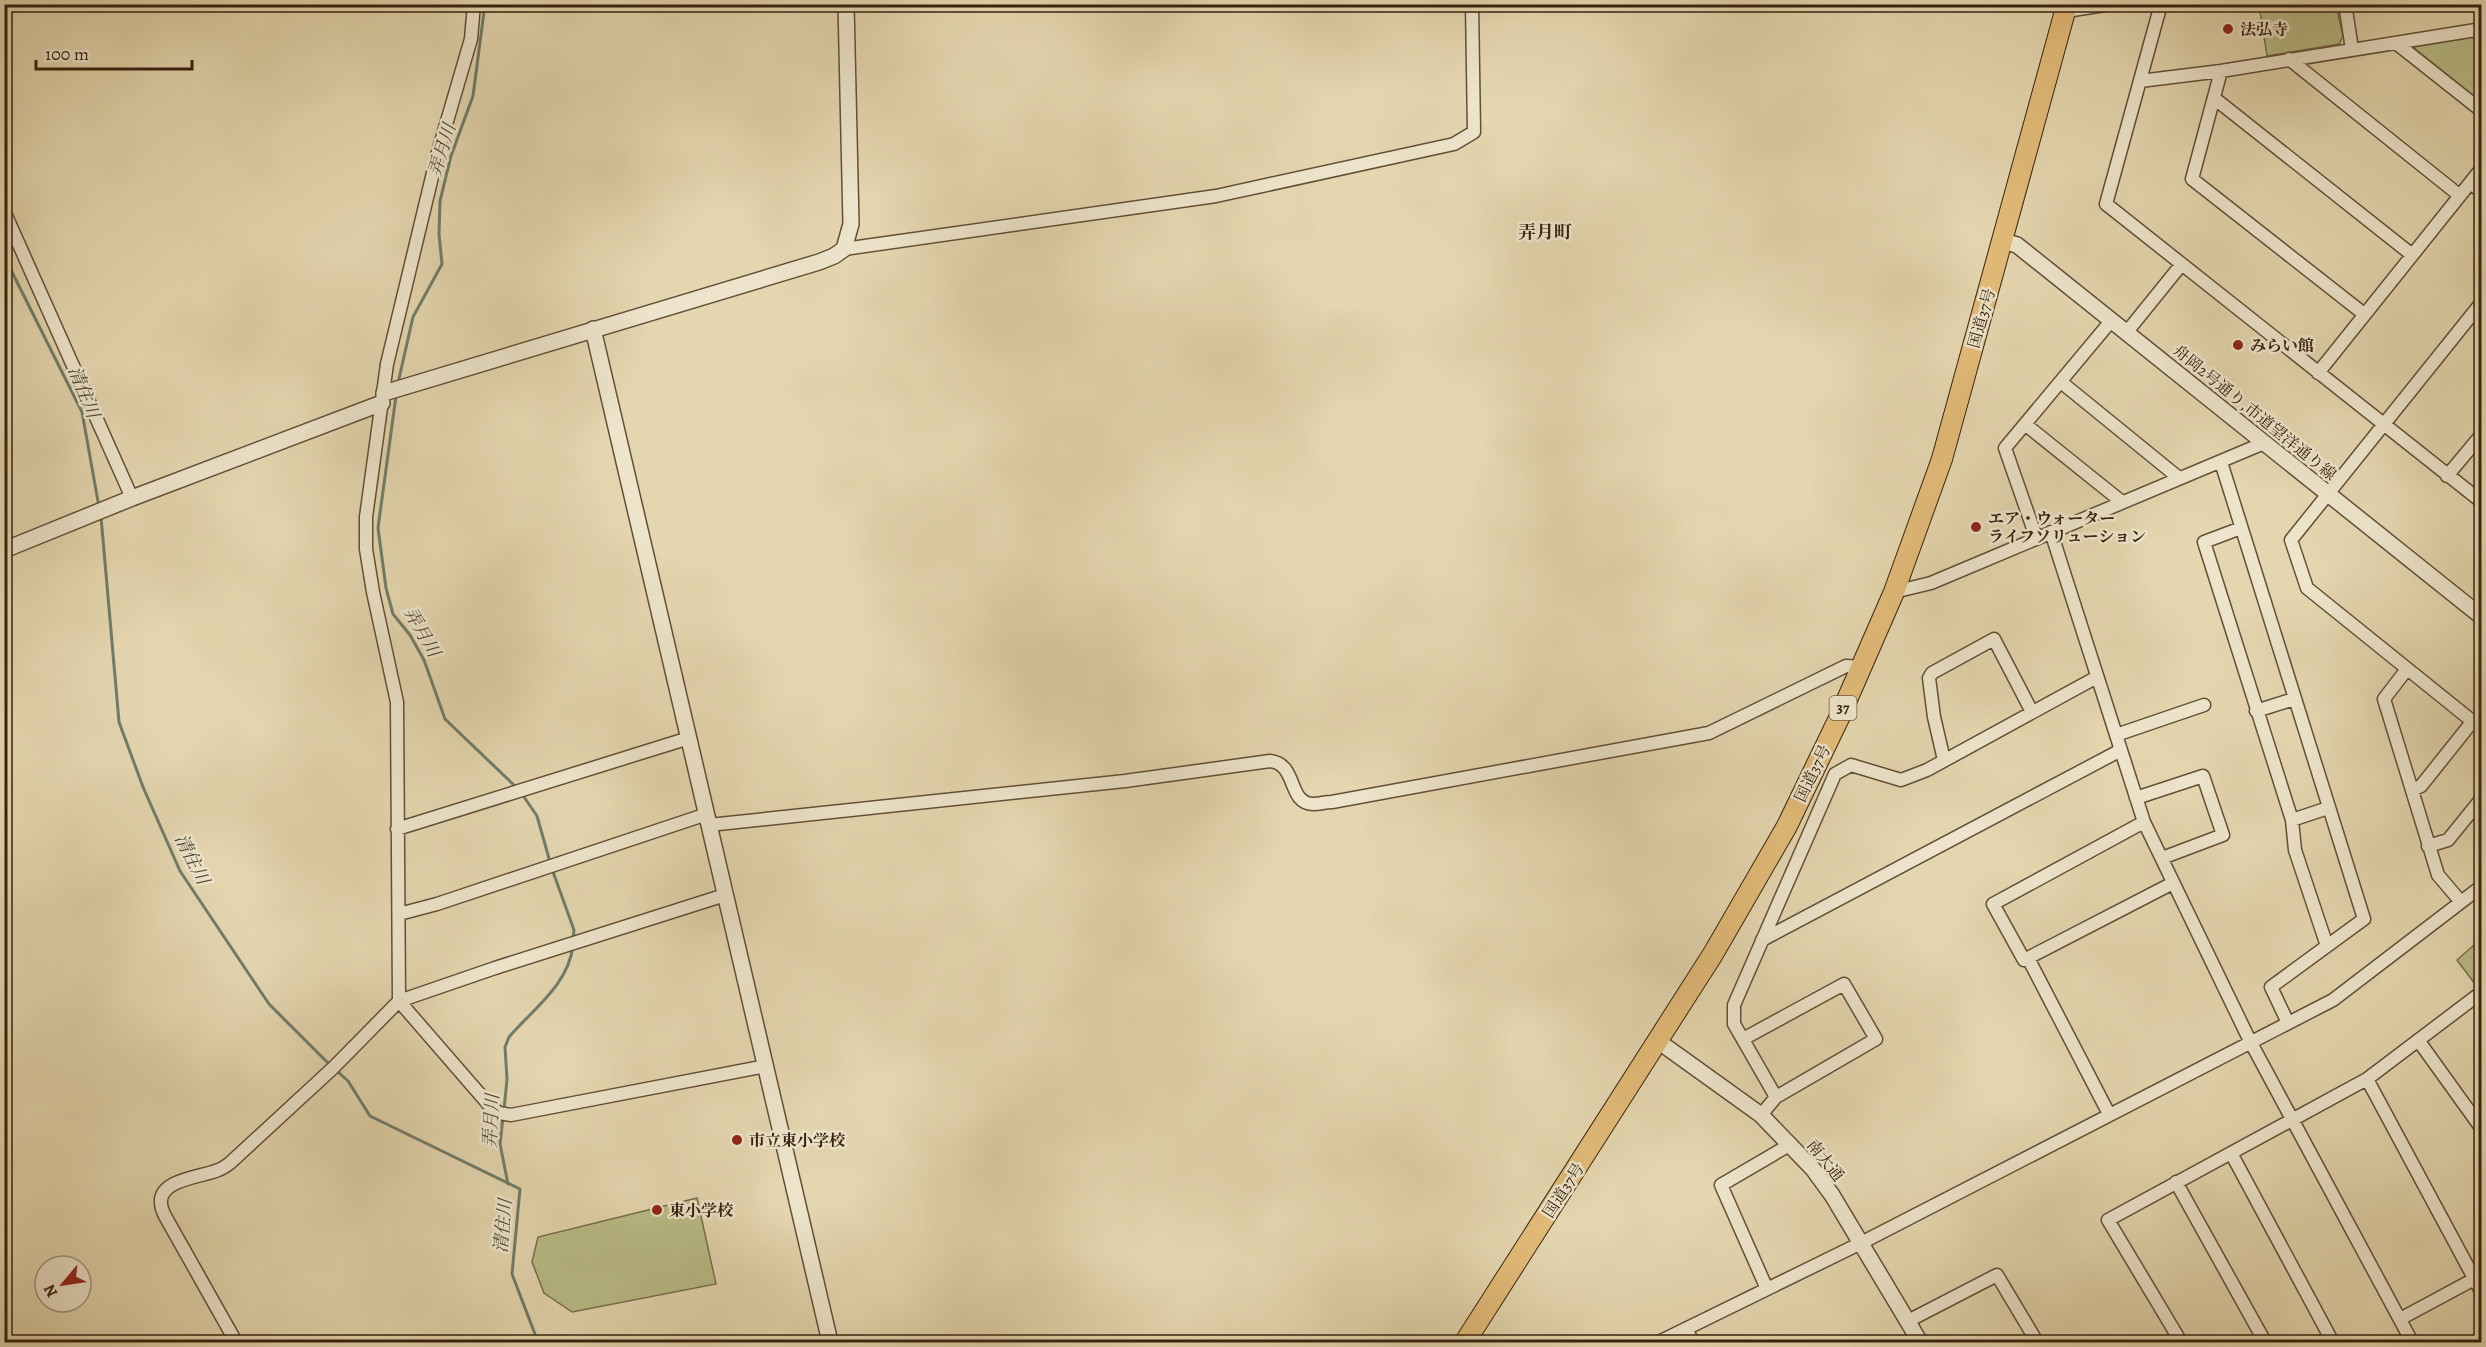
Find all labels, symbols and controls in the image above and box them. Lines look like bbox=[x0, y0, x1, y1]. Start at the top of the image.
place label: 法弘寺 bbox=[2240, 19, 2288, 41]
marker: 法弘寺 bbox=[2221, 22, 2235, 36]
scale bar bbox=[36, 33, 192, 71]
text: 100 m bbox=[45, 42, 89, 66]
water label: 弄月川 bbox=[423, 119, 462, 179]
district label: 弄月町 bbox=[1518, 220, 1572, 244]
street label: 国道37号 bbox=[1963, 286, 2001, 351]
place label: みらい館 bbox=[2250, 335, 2314, 357]
marker: みらい館 bbox=[2231, 338, 2245, 352]
street label: 舟岡2号通り,市道望洋通り線 bbox=[2168, 340, 2341, 486]
water label: 清住川 bbox=[63, 362, 106, 423]
place label: エア・ウォーター ライフソリューション bbox=[1988, 508, 2146, 548]
marker: エア・ウォーター ライフソリューション bbox=[1969, 520, 1983, 534]
water label: 弄月川 bbox=[398, 603, 447, 663]
road number: 37 bbox=[1830, 696, 1856, 720]
street label: 国道37号 bbox=[1790, 741, 1836, 806]
water label: 清住川 bbox=[169, 829, 216, 890]
water label: 弄月川 bbox=[478, 1091, 505, 1149]
place label: 市立東小学校 bbox=[749, 1130, 846, 1152]
marker: 市立東小学校 bbox=[730, 1133, 744, 1147]
street label: 南大通 bbox=[1802, 1135, 1849, 1186]
street label: 国道37号 bbox=[1538, 1159, 1590, 1222]
water label: 清住川 bbox=[489, 1196, 517, 1254]
place label: 東小学校 bbox=[669, 1200, 734, 1222]
marker: 東小学校 bbox=[650, 1203, 664, 1217]
north arrow bbox=[33, 1254, 93, 1314]
text: N bbox=[38, 1280, 63, 1301]

